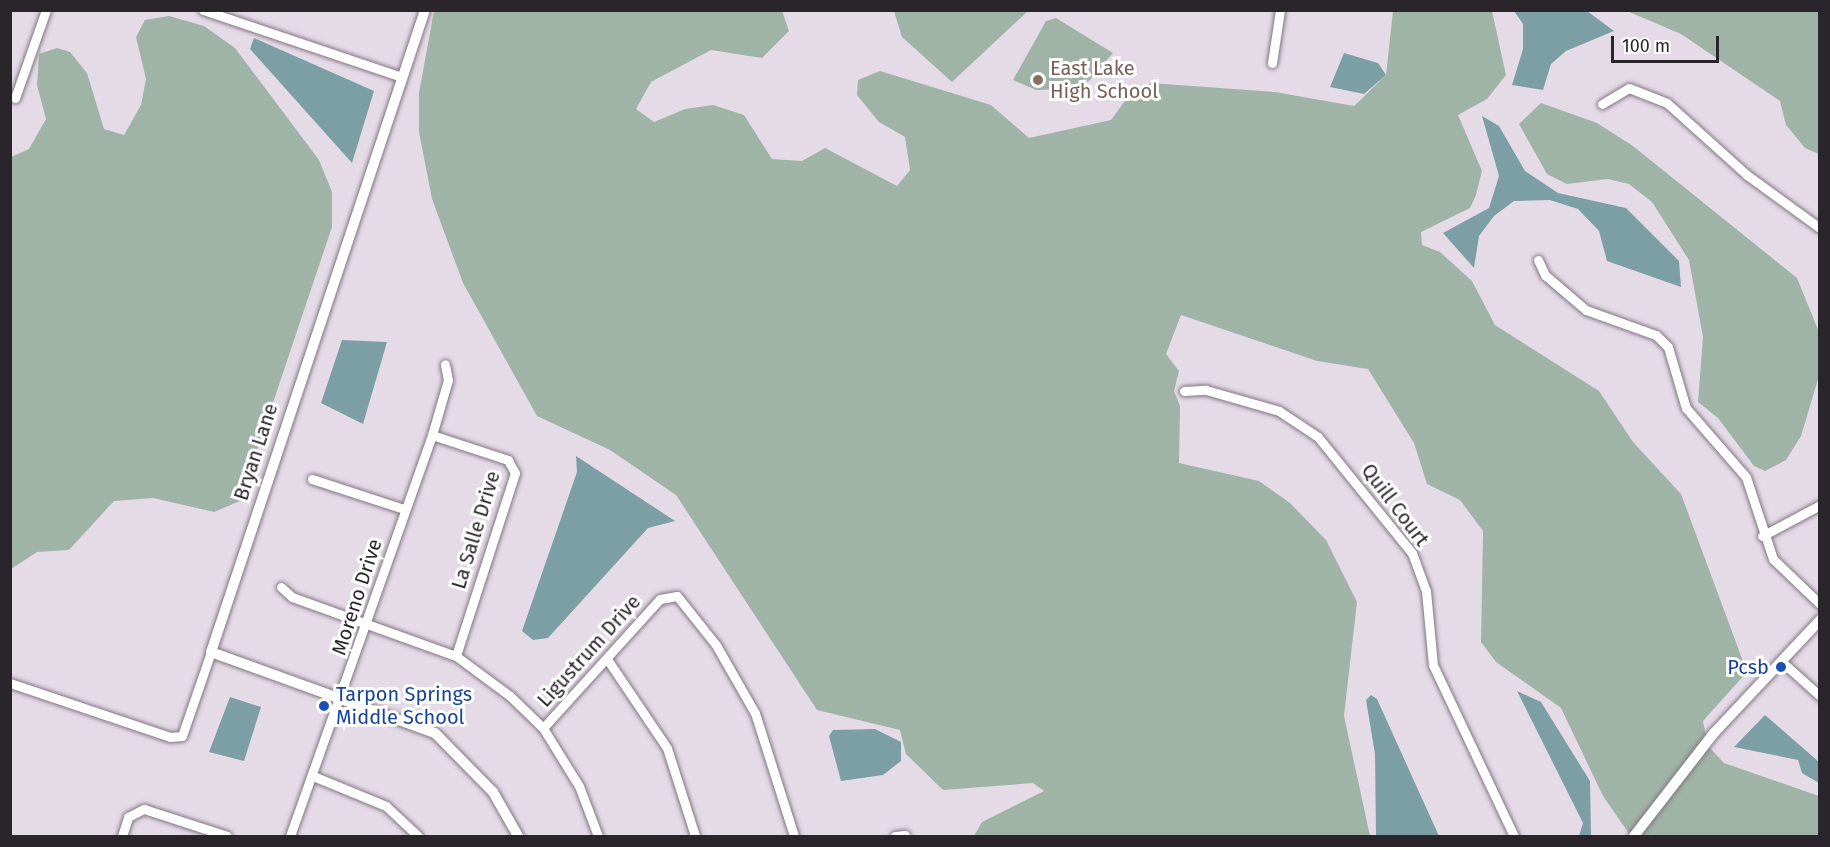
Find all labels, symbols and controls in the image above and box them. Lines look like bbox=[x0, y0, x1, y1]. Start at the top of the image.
scale bar bbox=[1614, 24, 1722, 62]
text: 100 m bbox=[1622, 35, 1670, 57]
place label: East Lake High School bbox=[1050, 56, 1158, 103]
marker: East Lake High School bbox=[1031, 73, 1045, 87]
street label: Bryan Lane bbox=[229, 400, 283, 504]
street label: Quill Court bbox=[1356, 459, 1434, 551]
street label: La Salle Drive bbox=[447, 468, 505, 592]
street label: Moreno Drive bbox=[327, 536, 387, 658]
street label: Ligustrum Drive bbox=[532, 590, 646, 712]
place label: Pcsb bbox=[1727, 655, 1769, 679]
marker: Pcsb bbox=[1774, 660, 1788, 674]
place label: Tarpon Springs Middle School bbox=[336, 682, 472, 729]
marker: Tarpon Springs Middle School bbox=[317, 699, 331, 713]

